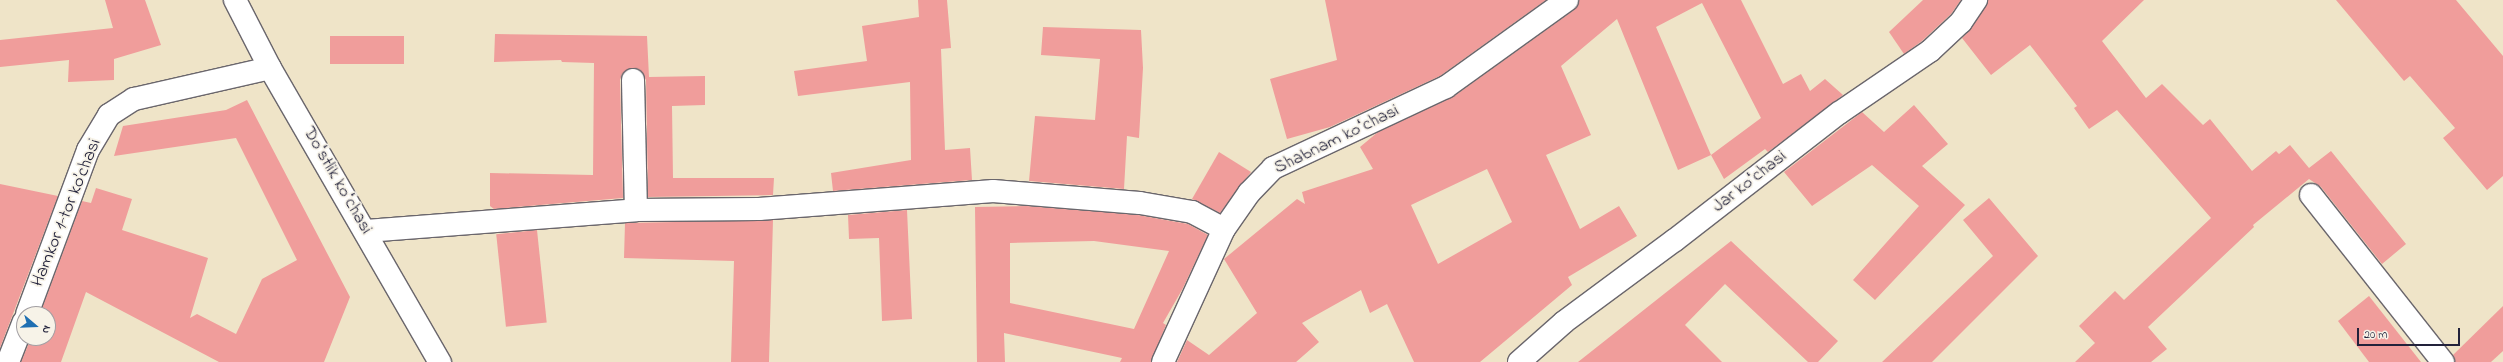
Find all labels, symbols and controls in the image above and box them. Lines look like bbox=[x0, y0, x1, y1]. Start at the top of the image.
street label: Shabnam koʻchasi bbox=[1271, 100, 1403, 180]
street label: Doʻstlik koʻchasi bbox=[298, 123, 376, 239]
street label: Hamkor 1-tor koʼchasi bbox=[27, 136, 107, 290]
street label: Jar koʻchasi bbox=[1708, 146, 1792, 218]
north arrow bbox=[16, 306, 56, 346]
scale bar bbox=[2359, 320, 2462, 346]
text: N bbox=[38, 323, 55, 336]
text: 20 m bbox=[2364, 326, 2387, 344]

